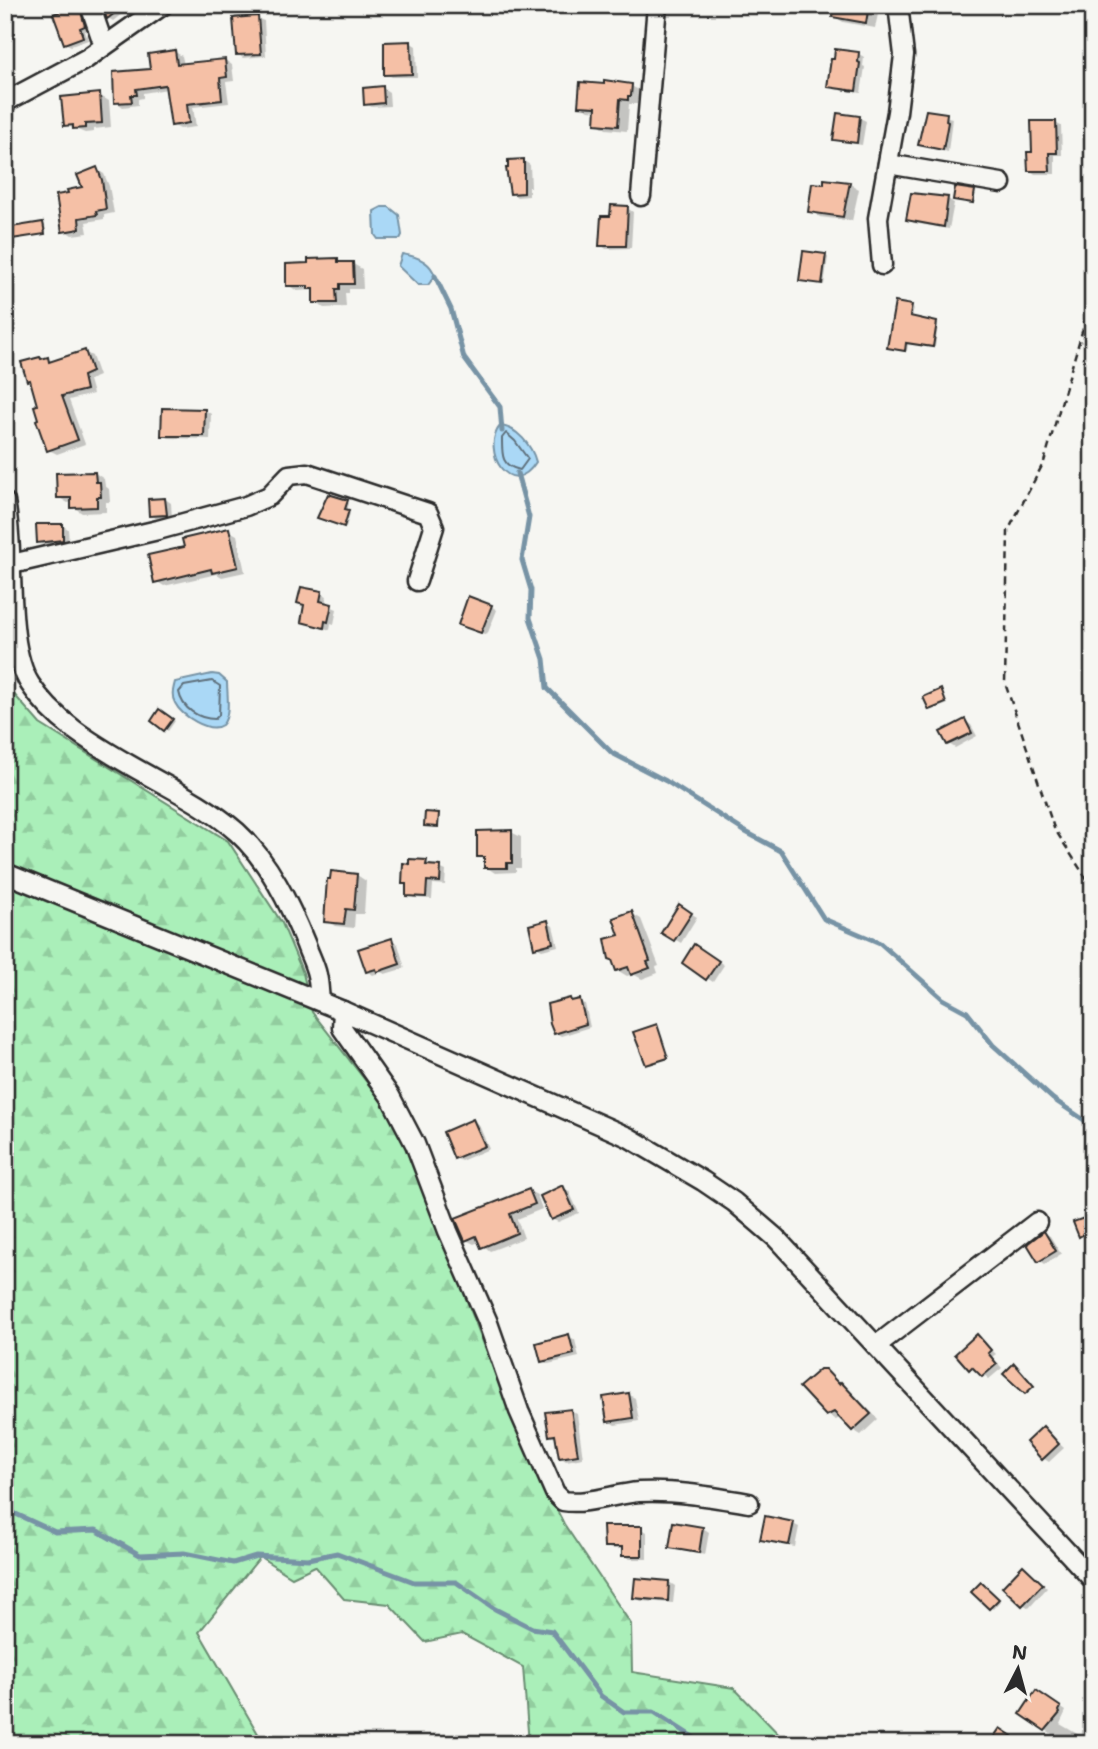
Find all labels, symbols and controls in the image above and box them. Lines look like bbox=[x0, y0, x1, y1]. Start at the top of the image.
north arrow bbox=[982, 1634, 1052, 1704]
text: N bbox=[1011, 1639, 1029, 1666]

